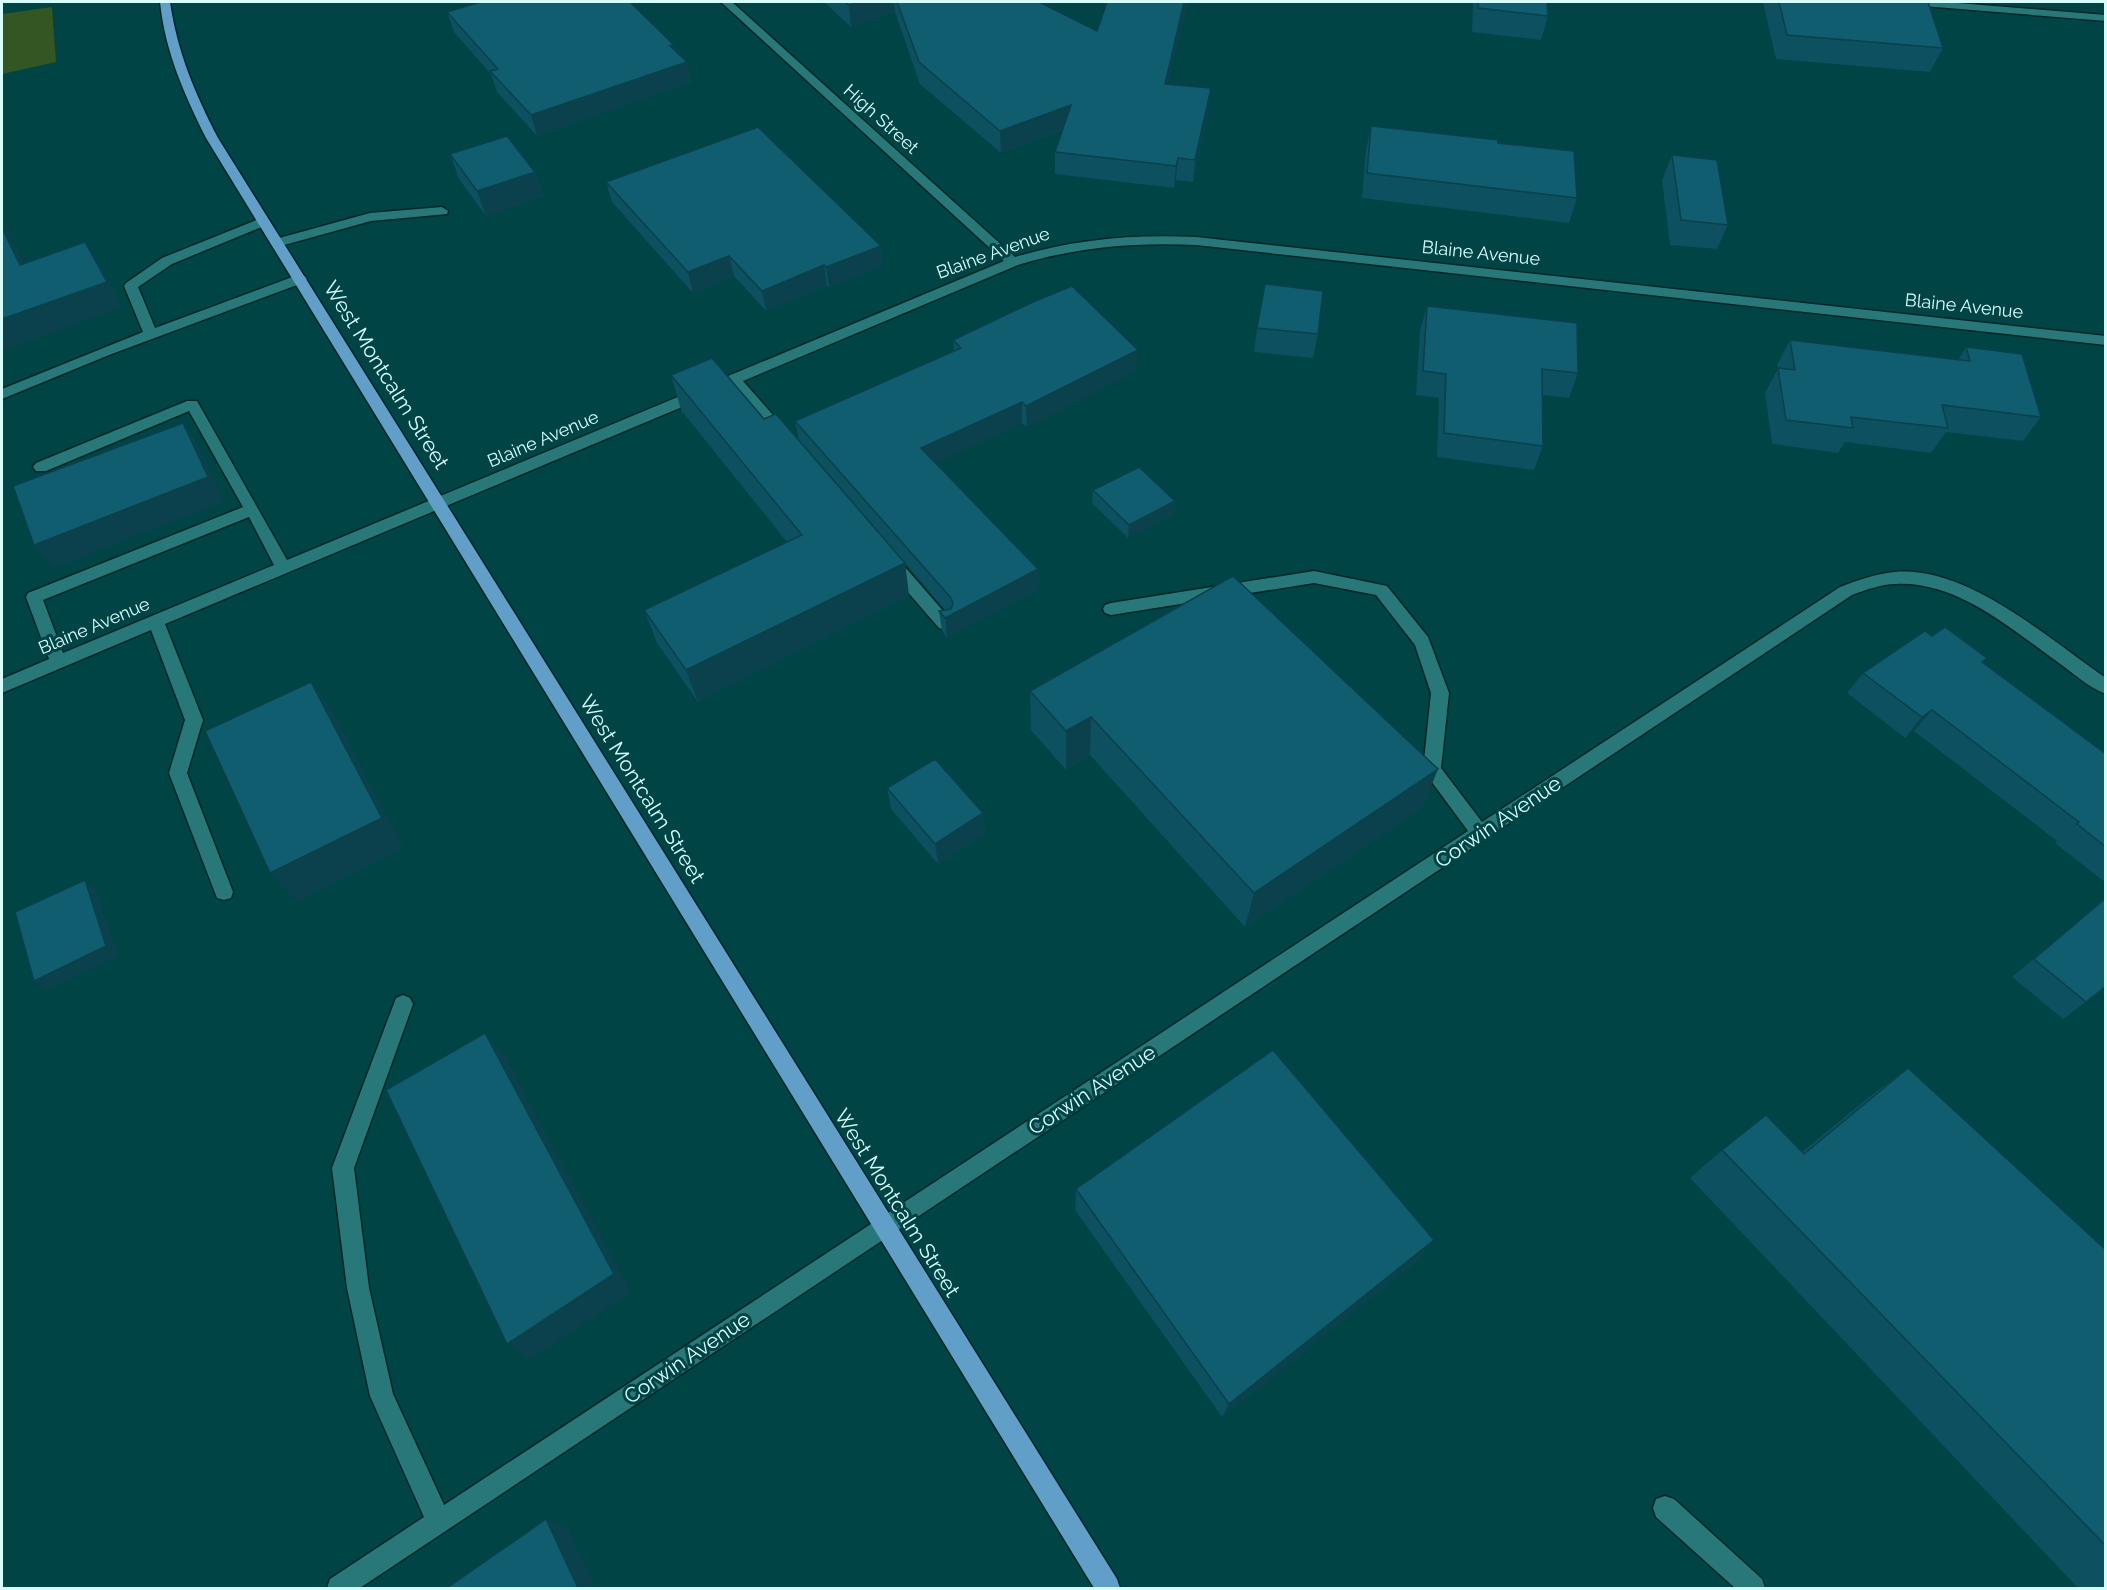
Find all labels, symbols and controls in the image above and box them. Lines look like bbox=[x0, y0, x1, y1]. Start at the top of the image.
street label: High Street bbox=[840, 80, 923, 158]
street label: Blaine Avenue bbox=[933, 222, 1053, 283]
street label: Blaine Avenue bbox=[1421, 236, 1542, 269]
street label: West Montcalm Street bbox=[318, 276, 454, 473]
street label: Blaine Avenue bbox=[1904, 289, 2025, 322]
street label: Blaine Avenue bbox=[484, 405, 602, 471]
street label: Blaine Avenue bbox=[35, 592, 153, 658]
street label: West Montcalm Street bbox=[574, 690, 710, 887]
street label: Corwin Avenue bbox=[1430, 770, 1565, 873]
street label: Corwin Avenue bbox=[1023, 1039, 1160, 1140]
street label: West Montcalm Street bbox=[829, 1104, 965, 1301]
street label: Corwin Avenue bbox=[619, 1306, 754, 1409]

